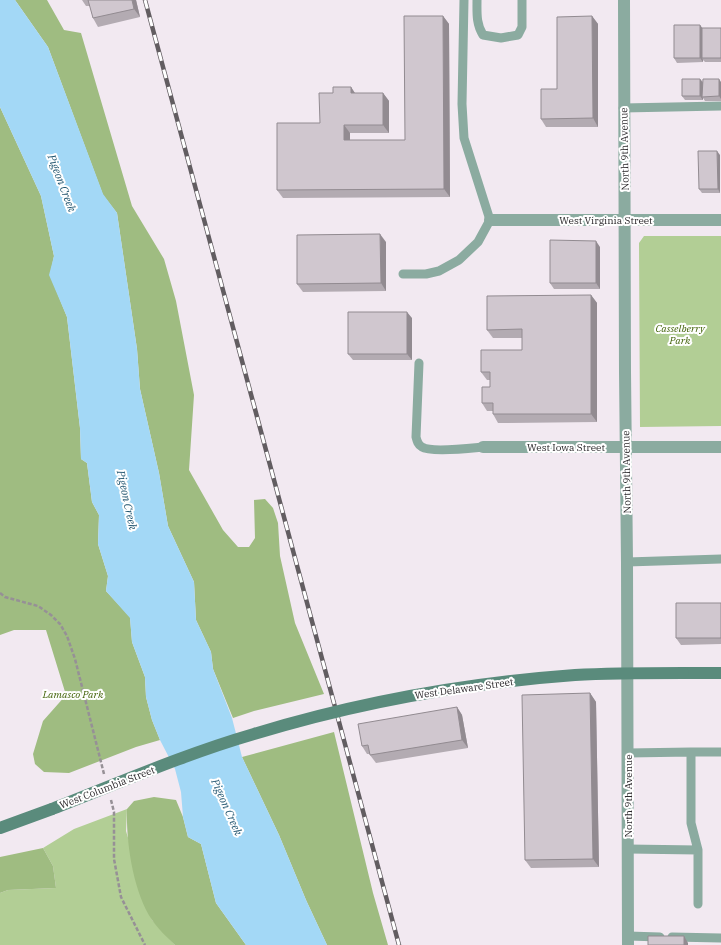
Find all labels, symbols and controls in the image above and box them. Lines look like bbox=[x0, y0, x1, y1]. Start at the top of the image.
street label: North 9th Avenue bbox=[617, 107, 632, 191]
water label: Pigeon Creek bbox=[44, 151, 79, 214]
street label: West Virginia Street bbox=[559, 214, 653, 227]
park label: Casselberry Park bbox=[656, 322, 706, 347]
street label: North 9th Avenue bbox=[619, 430, 634, 514]
street label: West Iowa Street bbox=[527, 441, 605, 454]
water label: Pigeon Creek bbox=[114, 468, 140, 531]
street label: West Delaware Street bbox=[414, 675, 515, 702]
park label: Lamasco Park bbox=[42, 688, 104, 701]
street label: North 9th Avenue bbox=[622, 754, 635, 838]
street label: West Columbia Street bbox=[58, 763, 157, 812]
water label: Pigeon Creek bbox=[208, 776, 246, 838]

